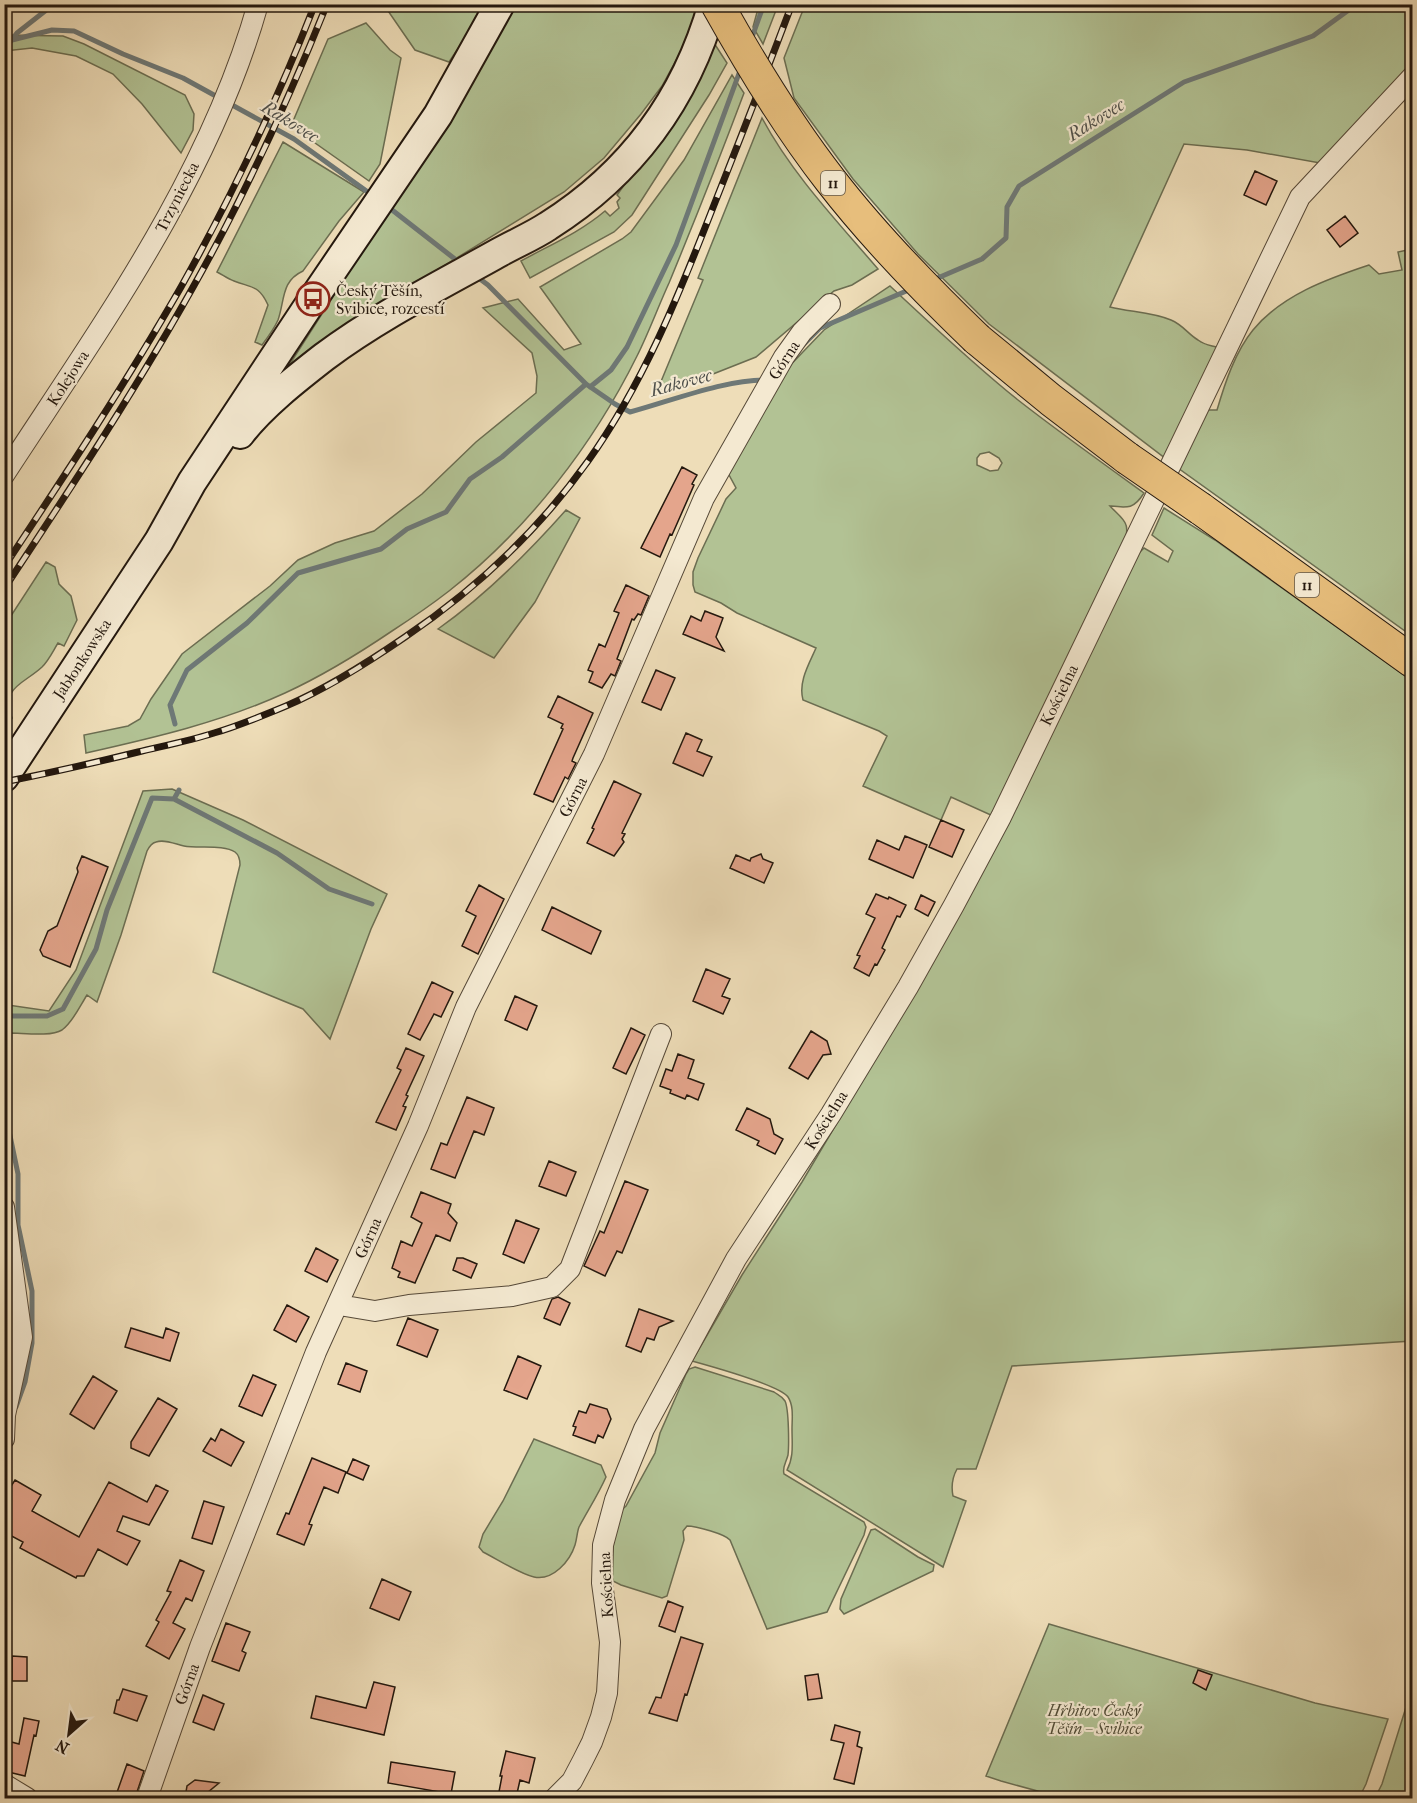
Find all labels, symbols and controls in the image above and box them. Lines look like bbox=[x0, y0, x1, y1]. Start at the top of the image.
water label: Rakovec bbox=[1063, 94, 1129, 146]
water label: Rakovec bbox=[257, 96, 323, 148]
street label: Trzyniecka bbox=[151, 158, 203, 235]
road number: 11 bbox=[821, 171, 845, 195]
place label: Český Těšín, Svibice, rozcestí bbox=[336, 280, 445, 318]
bus stop icon: Český Těšín, Svibice, rozcestí bbox=[295, 281, 331, 317]
street label: Górna bbox=[764, 336, 804, 383]
street label: Kolejowa bbox=[43, 346, 93, 409]
water label: Rakovec bbox=[647, 364, 715, 402]
road number: 11 bbox=[1295, 573, 1319, 597]
street label: Jabłonkowska bbox=[48, 615, 115, 704]
street label: Kościelna bbox=[1036, 661, 1082, 729]
street label: Górna bbox=[555, 773, 591, 820]
street label: Kościelna bbox=[800, 1086, 852, 1153]
street label: Górna bbox=[351, 1214, 386, 1261]
street label: Kościelna bbox=[595, 1551, 617, 1618]
street label: Górna bbox=[171, 1660, 203, 1707]
park label: Hřbitov Český Těšín – Svibice bbox=[1046, 1700, 1142, 1738]
north arrow bbox=[39, 1704, 99, 1764]
text: N bbox=[52, 1735, 72, 1758]

